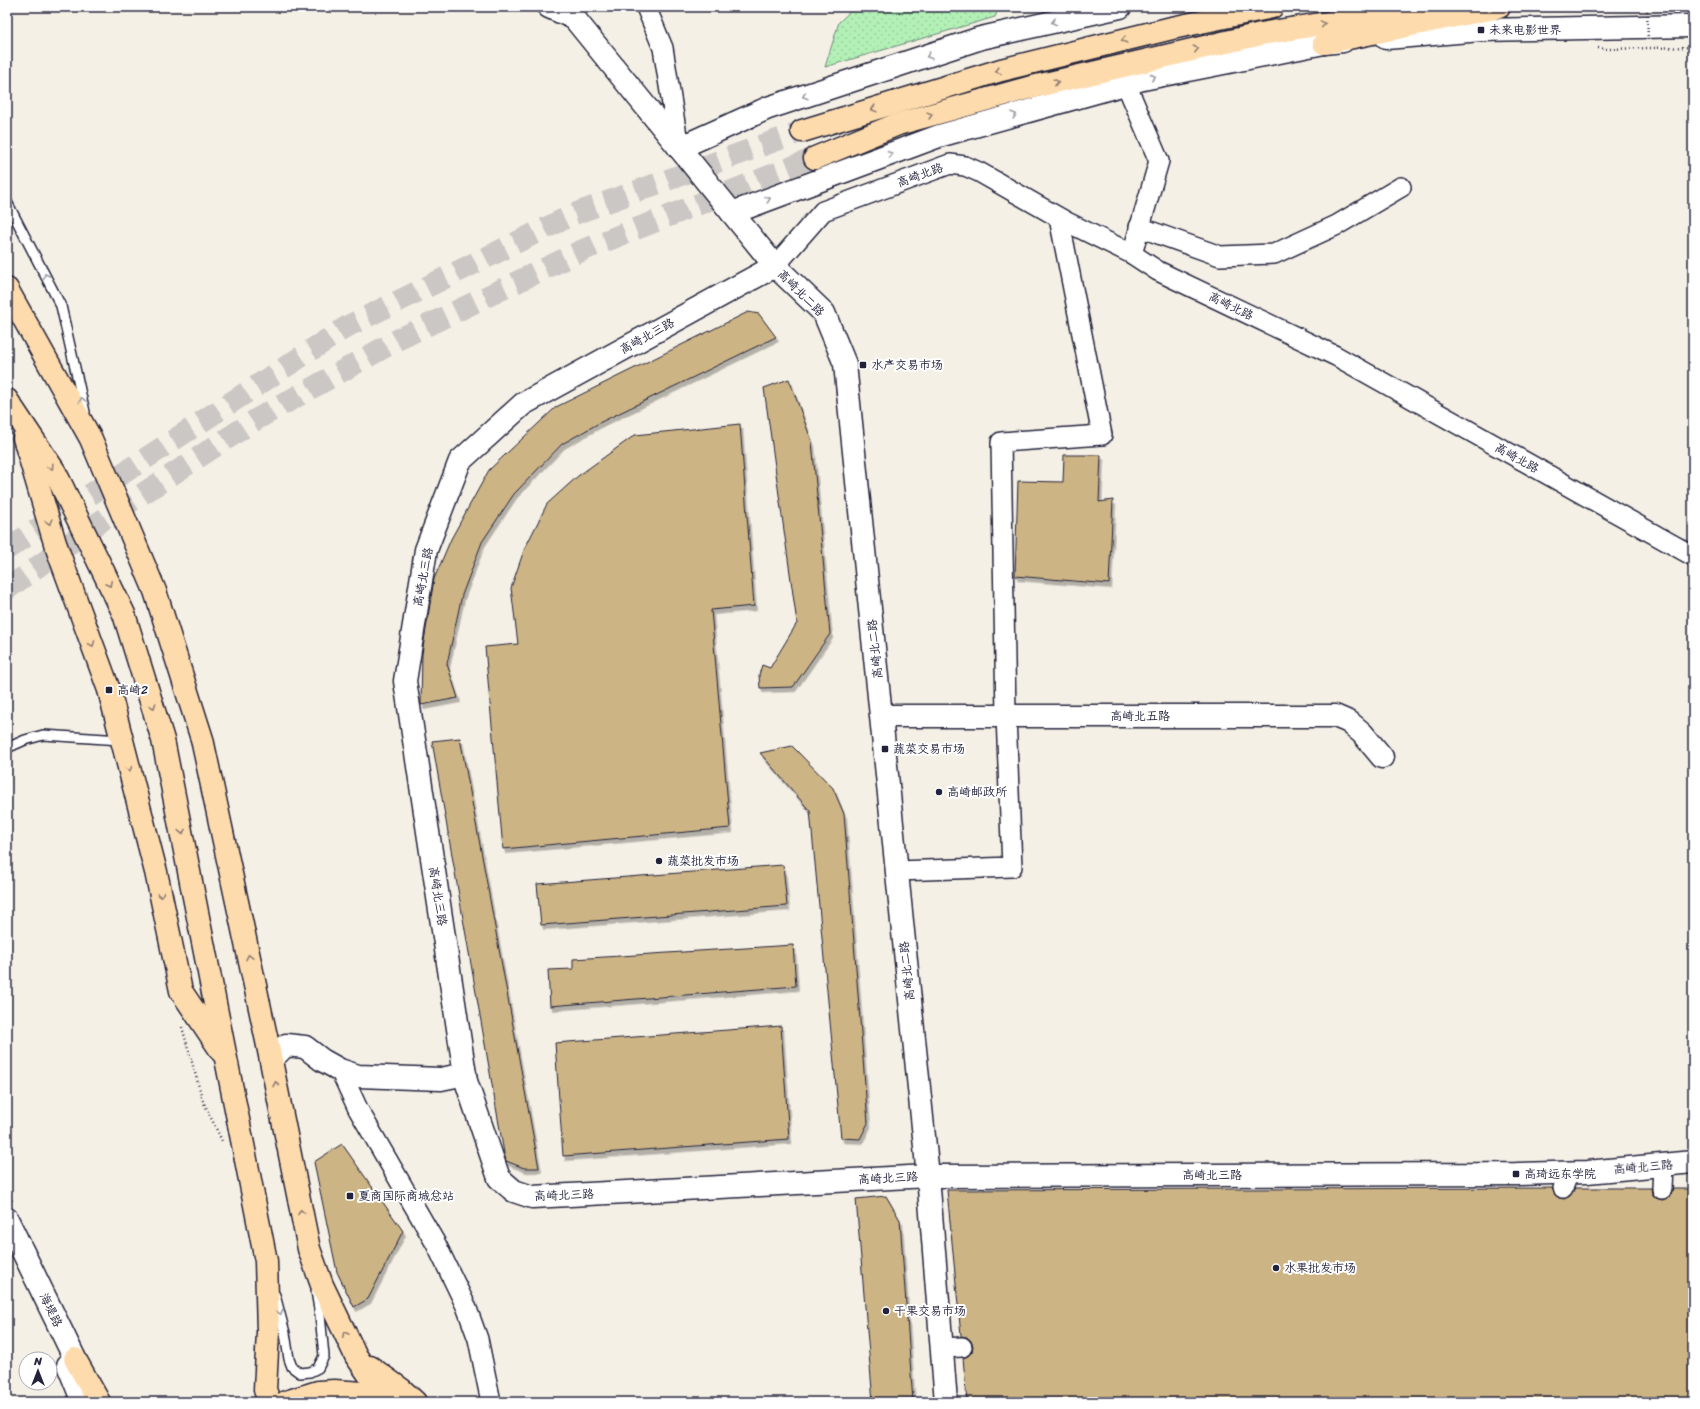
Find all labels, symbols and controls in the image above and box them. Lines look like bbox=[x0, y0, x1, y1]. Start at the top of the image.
one-way arrow bbox=[1051, 17, 1058, 25]
place label: 未来电影世界 bbox=[1489, 19, 1561, 41]
one-way arrow bbox=[1320, 20, 1326, 28]
marker: 未来电影世界 bbox=[1476, 25, 1486, 35]
one-way arrow bbox=[1121, 35, 1128, 43]
one-way arrow bbox=[1192, 45, 1199, 54]
one-way arrow bbox=[926, 51, 933, 59]
one-way arrow bbox=[995, 66, 1002, 75]
one-way arrow bbox=[1150, 74, 1156, 82]
one-way arrow bbox=[1052, 78, 1059, 86]
one-way arrow bbox=[802, 91, 809, 100]
one-way arrow bbox=[871, 104, 878, 113]
one-way arrow bbox=[1010, 111, 1017, 120]
one-way arrow bbox=[927, 112, 933, 120]
one-way arrow bbox=[887, 150, 894, 159]
street label: 高崎北路 bbox=[894, 156, 946, 194]
one-way arrow bbox=[765, 196, 772, 204]
street label: 高崎北二路 bbox=[772, 264, 830, 322]
one-way arrow bbox=[43, 273, 51, 281]
street label: 高崎北路 bbox=[1205, 286, 1257, 326]
street label: 高崎北三路 bbox=[615, 312, 679, 360]
place label: 水产交易市场 bbox=[871, 354, 943, 376]
marker: 水产交易市场 bbox=[858, 360, 868, 370]
one-way arrow bbox=[79, 397, 87, 404]
street label: 高崎北路 bbox=[1491, 437, 1543, 479]
one-way arrow bbox=[46, 463, 53, 470]
one-way arrow bbox=[44, 518, 53, 525]
street label: 高崎北三路 bbox=[406, 545, 440, 609]
one-way arrow bbox=[104, 580, 112, 587]
street label: 高崎北二路 bbox=[861, 618, 889, 680]
one-way arrow bbox=[87, 641, 95, 648]
place label: 高崎2 bbox=[117, 679, 148, 701]
marker: 高崎2 bbox=[104, 685, 114, 695]
one-way arrow bbox=[148, 702, 157, 709]
street label: 高崎北五路 bbox=[1110, 705, 1170, 727]
place label: 蔬菜交易市场 bbox=[893, 738, 965, 760]
marker: 蔬菜交易市场 bbox=[880, 744, 890, 754]
one-way arrow bbox=[124, 765, 133, 772]
place label: 高崎邮政所 bbox=[947, 781, 1008, 803]
marker: 高崎邮政所 bbox=[934, 787, 944, 797]
one-way arrow bbox=[177, 829, 186, 836]
place label: 蔬菜批发市场 bbox=[667, 850, 739, 872]
marker: 蔬菜批发市场 bbox=[654, 856, 664, 866]
street label: 高崎北三路 bbox=[422, 865, 454, 927]
one-way arrow bbox=[157, 892, 165, 898]
street label: 高崎北二路 bbox=[893, 940, 921, 1002]
one-way arrow bbox=[246, 954, 254, 960]
one-way arrow bbox=[272, 1081, 280, 1088]
street label: 高崎北三路 bbox=[1612, 1153, 1674, 1181]
place label: 高琦远东学院 bbox=[1524, 1163, 1596, 1185]
street label: 高崎北三路 bbox=[1182, 1164, 1242, 1186]
street label: 高崎北三路 bbox=[857, 1165, 919, 1191]
marker: 高琦远东学院 bbox=[1511, 1169, 1521, 1179]
street label: 高崎北三路 bbox=[534, 1183, 594, 1207]
place label: 夏商国际商城总站 bbox=[358, 1185, 454, 1207]
marker: 夏商国际商城总站 bbox=[345, 1191, 355, 1201]
one-way arrow bbox=[298, 1209, 306, 1215]
place label: 水果批发市场 bbox=[1284, 1257, 1356, 1279]
marker: 水果批发市场 bbox=[1271, 1263, 1281, 1273]
street label: 海堤路 bbox=[33, 1289, 69, 1331]
place label: 干果交易市场 bbox=[894, 1300, 966, 1322]
marker: 干果交易市场 bbox=[881, 1306, 891, 1316]
one-way arrow bbox=[275, 1309, 283, 1315]
one-way arrow bbox=[342, 1330, 350, 1338]
north arrow bbox=[18, 1351, 58, 1391]
text: N bbox=[33, 1352, 42, 1371]

